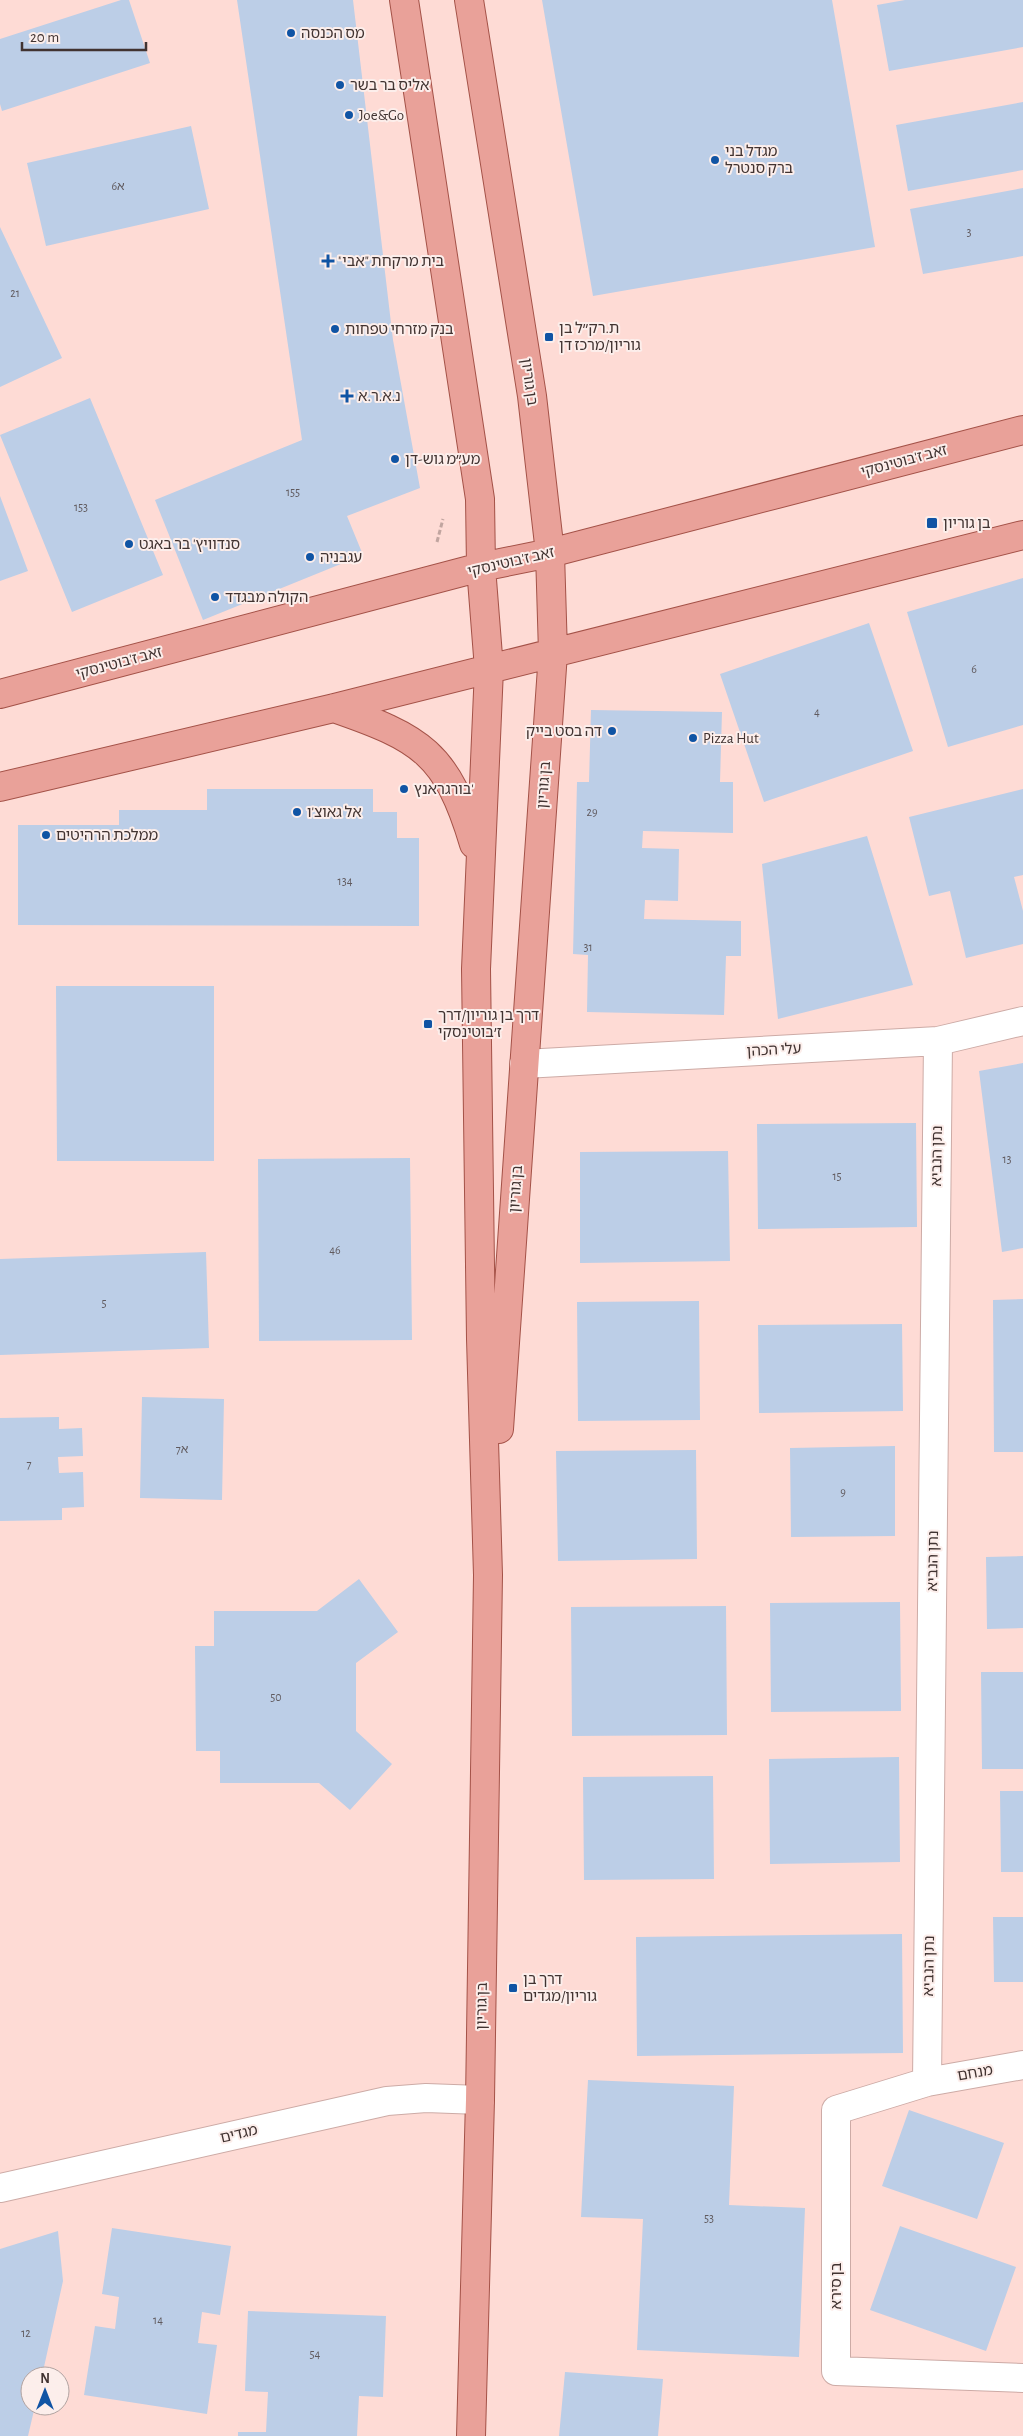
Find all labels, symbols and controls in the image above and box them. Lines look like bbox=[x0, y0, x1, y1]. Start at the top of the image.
scale bar bbox=[22, 20, 146, 52]
place label: מס הכנסה bbox=[301, 26, 365, 41]
marker: מס הכנסה bbox=[285, 27, 297, 39]
text: 20 m bbox=[30, 30, 59, 45]
place label: אליס בר בשר bbox=[350, 78, 429, 93]
marker: אליס בר בשר bbox=[334, 79, 346, 91]
place label: Joe&Go bbox=[359, 108, 404, 123]
marker: Joe&Go bbox=[343, 109, 355, 121]
place label: מגדל בני ברק סנטרל bbox=[725, 144, 793, 176]
marker: מגדל בני ברק סנטרל bbox=[709, 154, 721, 166]
house number: 6א bbox=[111, 180, 125, 192]
house number: 3 bbox=[967, 226, 972, 238]
place label: "בית מרקחת "אבי bbox=[338, 254, 445, 269]
marker: "בית מרקחת "אבי bbox=[322, 255, 334, 267]
house number: 21 bbox=[10, 287, 20, 299]
place label: ת.רק״ל בן גוריון/מרכז דן bbox=[559, 321, 641, 353]
place label: בנק מזרחי טפחות bbox=[345, 322, 454, 337]
marker: בנק מזרחי טפחות bbox=[329, 323, 341, 335]
marker: ת.רק״ל בן גוריון/מרכז דן bbox=[543, 331, 555, 343]
street label: בן גוריון bbox=[518, 357, 540, 407]
marker: נ.א.ר.א bbox=[340, 389, 354, 403]
place label: נ.א.ר.א bbox=[358, 389, 401, 404]
street label: זאב ז'בוטינסקי bbox=[859, 442, 949, 480]
place label: מע״מ גוש-דן bbox=[405, 452, 480, 467]
marker: מע״מ גוש-דן bbox=[389, 453, 401, 465]
house number: 155 bbox=[286, 486, 300, 498]
house number: 153 bbox=[74, 501, 88, 513]
marker: בן גוריון bbox=[925, 516, 939, 530]
place label: בן גוריון bbox=[943, 516, 991, 531]
place label: סנדוויץ' בר באגט bbox=[139, 537, 240, 552]
marker: סנדוויץ' בר באגט bbox=[123, 538, 135, 550]
street label: זאב ז'בוטינסקי bbox=[466, 545, 556, 579]
place label: עגבניה bbox=[320, 550, 362, 565]
marker: עגבניה bbox=[304, 551, 316, 563]
place label: הקולה מבגדד bbox=[225, 590, 308, 605]
marker: הקולה מבגדד bbox=[209, 591, 221, 603]
street label: זאב ז'בוטינסקי bbox=[74, 644, 164, 682]
house number: 6 bbox=[971, 663, 977, 675]
house number: 4 bbox=[814, 706, 820, 718]
place label: דה בסט בייק bbox=[526, 724, 602, 739]
marker: דה בסט בייק bbox=[606, 725, 618, 737]
place label: Pizza Hut bbox=[703, 731, 759, 746]
marker: Pizza Hut bbox=[687, 732, 699, 744]
street label: בן גוריון bbox=[535, 760, 553, 809]
place label: בורגראנץ' bbox=[414, 782, 474, 797]
marker: בורגראנץ' bbox=[398, 783, 410, 795]
place label: אל גאוצ'ו bbox=[307, 805, 362, 820]
marker: אל גאוצ'ו bbox=[291, 806, 303, 818]
house number: 29 bbox=[586, 806, 598, 818]
place label: ממלכת הרהיטים bbox=[56, 828, 158, 843]
marker: ממלכת הרהיטים bbox=[40, 829, 52, 841]
house number: 134 bbox=[338, 875, 353, 887]
house number: 31 bbox=[583, 941, 593, 953]
place label: דרך בן גוריון/דרך ז׳בוטינסקי bbox=[438, 1008, 539, 1040]
marker: דרך בן גוריון/דרך ז׳בוטינסקי bbox=[422, 1018, 434, 1030]
street label: עלי הכהן bbox=[746, 1041, 802, 1059]
street label: נתן הנביא bbox=[929, 1125, 945, 1187]
house number: 13 bbox=[1002, 1153, 1012, 1165]
street label: בן גוריון bbox=[507, 1164, 525, 1213]
house number: 15 bbox=[832, 1170, 842, 1182]
house number: 46 bbox=[329, 1244, 341, 1256]
house number: 5 bbox=[101, 1297, 107, 1309]
house number: 7א bbox=[176, 1443, 189, 1455]
house number: 7 bbox=[26, 1458, 32, 1470]
house number: 9 bbox=[840, 1486, 846, 1498]
street label: נתן הנביא bbox=[925, 1530, 941, 1592]
house number: 50 bbox=[270, 1691, 282, 1703]
street label: נתן הנביא bbox=[921, 1935, 937, 1997]
place label: דרך בן גוריון/מגדים bbox=[523, 1972, 597, 2004]
street label: בן גוריון bbox=[474, 1982, 490, 2030]
marker: דרך בן גוריון/מגדים bbox=[507, 1982, 519, 1994]
street label: מנחם bbox=[956, 2062, 994, 2083]
street label: מגדים bbox=[219, 2122, 259, 2146]
house number: 53 bbox=[704, 2212, 714, 2224]
street label: בן סירא bbox=[829, 2262, 844, 2310]
house number: 14 bbox=[153, 2314, 163, 2326]
house number: 12 bbox=[21, 2327, 31, 2339]
house number: 54 bbox=[310, 2348, 321, 2360]
north arrow bbox=[20, 2366, 70, 2416]
text: N bbox=[40, 2372, 50, 2386]

